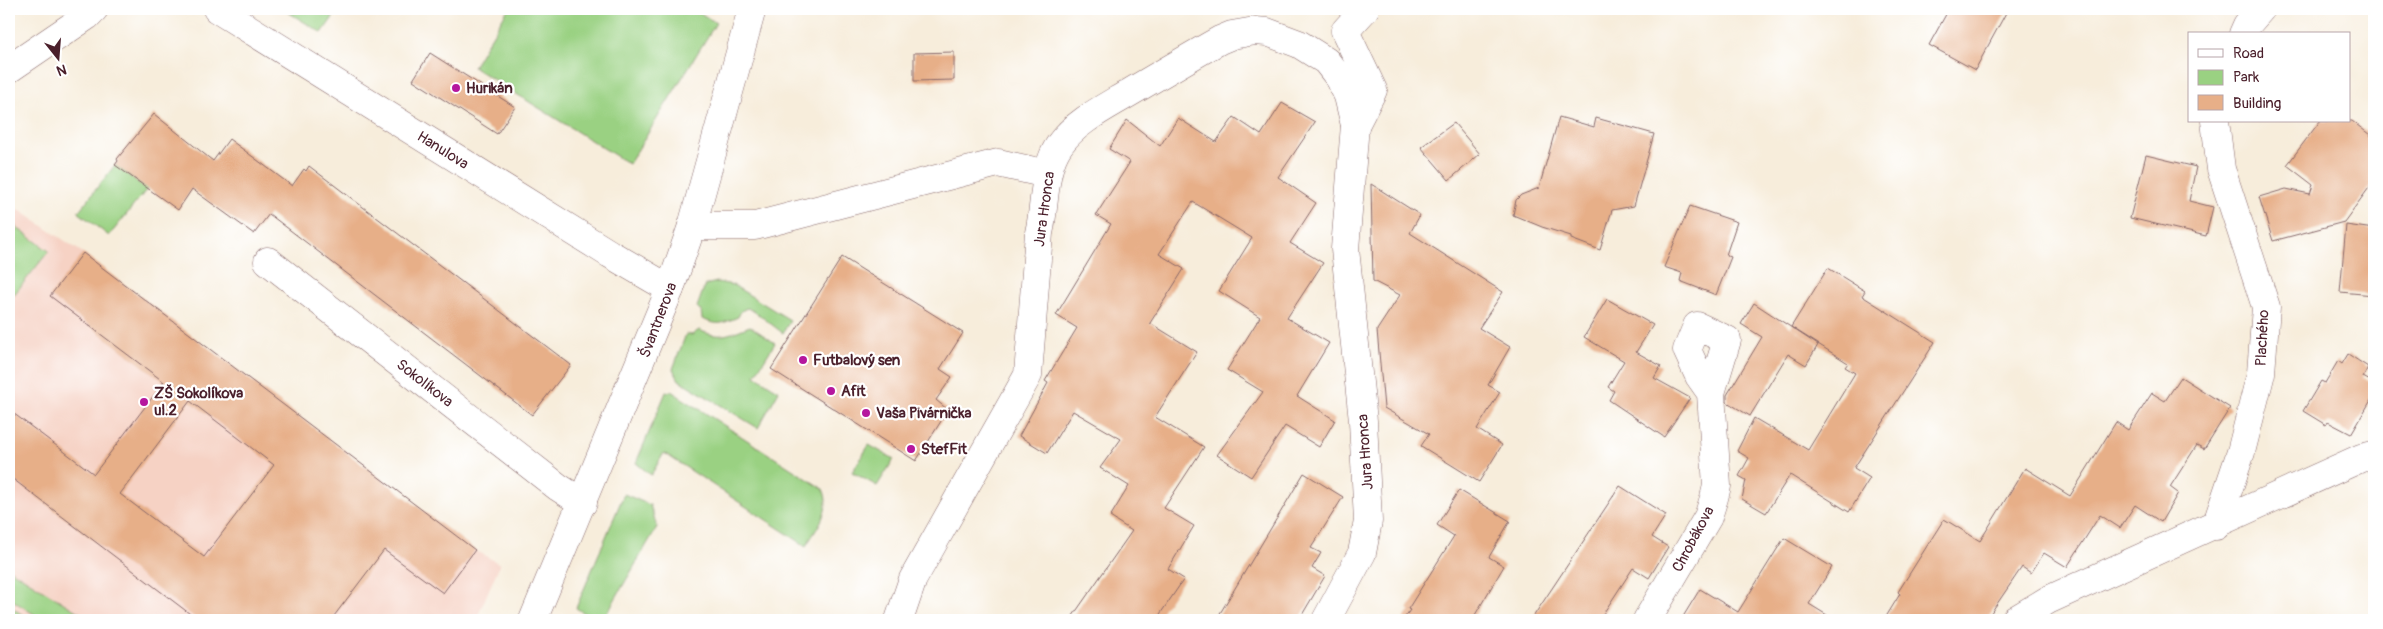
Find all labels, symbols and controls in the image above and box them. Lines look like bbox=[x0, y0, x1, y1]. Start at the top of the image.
north arrow bbox=[32, 32, 82, 82]
legend bbox=[2188, 32, 2350, 122]
text: Road bbox=[2233, 44, 2264, 63]
text: N bbox=[55, 60, 69, 79]
text: Park bbox=[2233, 68, 2260, 87]
place label: Hurikán bbox=[466, 79, 513, 98]
marker: Hurikán bbox=[450, 82, 462, 94]
text: Building bbox=[2233, 94, 2281, 113]
street label: Hanulova bbox=[413, 127, 472, 174]
street label: Jura Hronca bbox=[1030, 170, 1059, 248]
street label: Švantnerova bbox=[635, 280, 682, 361]
street label: Plachého bbox=[2252, 309, 2273, 367]
place label: Futbalový sen bbox=[813, 351, 901, 370]
marker: Futbalový sen bbox=[797, 354, 809, 366]
street label: Sokolíkova bbox=[392, 355, 457, 411]
place label: Afit bbox=[841, 382, 866, 401]
place label: ZŠ Sokolíkova ul.2 bbox=[154, 384, 243, 420]
marker: Afit bbox=[825, 385, 837, 397]
marker: ZŠ Sokolíkova ul.2 bbox=[138, 396, 150, 408]
place label: Vaša Pivárnička bbox=[876, 404, 972, 423]
marker: Vaša Pivárnička bbox=[860, 407, 872, 419]
street label: Jura Hronca bbox=[1353, 413, 1378, 490]
place label: StefFit bbox=[921, 440, 968, 459]
marker: StefFit bbox=[905, 443, 917, 455]
street label: Chrobákova bbox=[1668, 503, 1719, 575]

